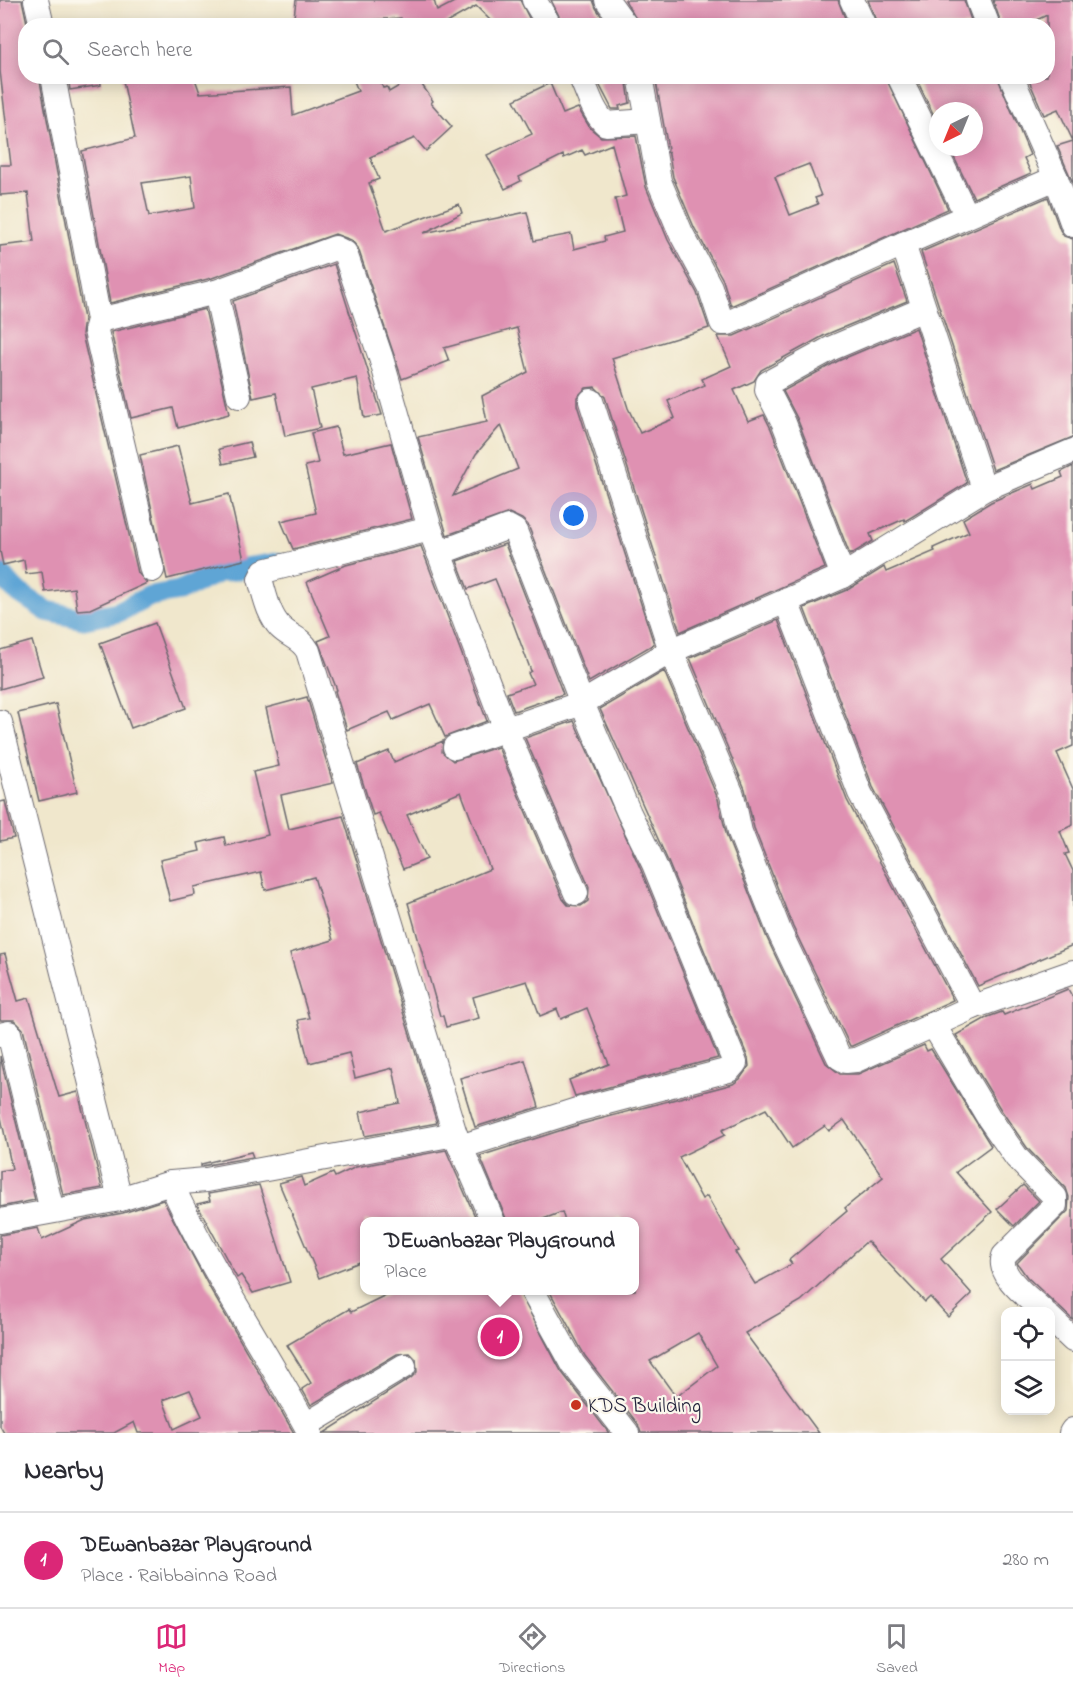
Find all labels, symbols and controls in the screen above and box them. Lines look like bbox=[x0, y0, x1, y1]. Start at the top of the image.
search box bbox=[18, 18, 1055, 84]
icon: search bbox=[39, 35, 72, 68]
text: Search here bbox=[87, 35, 192, 67]
north arrow bbox=[929, 102, 983, 156]
your location bbox=[559, 501, 588, 530]
popup bbox=[360, 1217, 639, 1295]
text: DEwanbazar PlayGround bbox=[384, 1226, 615, 1258]
text: Place bbox=[384, 1258, 427, 1287]
map controls bbox=[1001, 1307, 1055, 1415]
button: locate bbox=[1001, 1307, 1055, 1361]
pin: 1 bbox=[480, 1314, 520, 1360]
button: layers bbox=[1001, 1361, 1055, 1415]
place label: KDS Building bbox=[588, 1392, 701, 1424]
marker: KDS Building bbox=[569, 1398, 583, 1412]
text: Nearby bbox=[24, 1453, 103, 1491]
text: DEwanbazar PlayGround bbox=[81, 1530, 312, 1562]
text: 1 bbox=[40, 1546, 47, 1575]
text: 280 m bbox=[1002, 1546, 1049, 1575]
text: Place · Raibbainna Road bbox=[81, 1562, 277, 1591]
tab: Map bbox=[155, 1620, 188, 1680]
tab: Directions bbox=[499, 1620, 565, 1680]
tab: Saved bbox=[876, 1620, 918, 1680]

